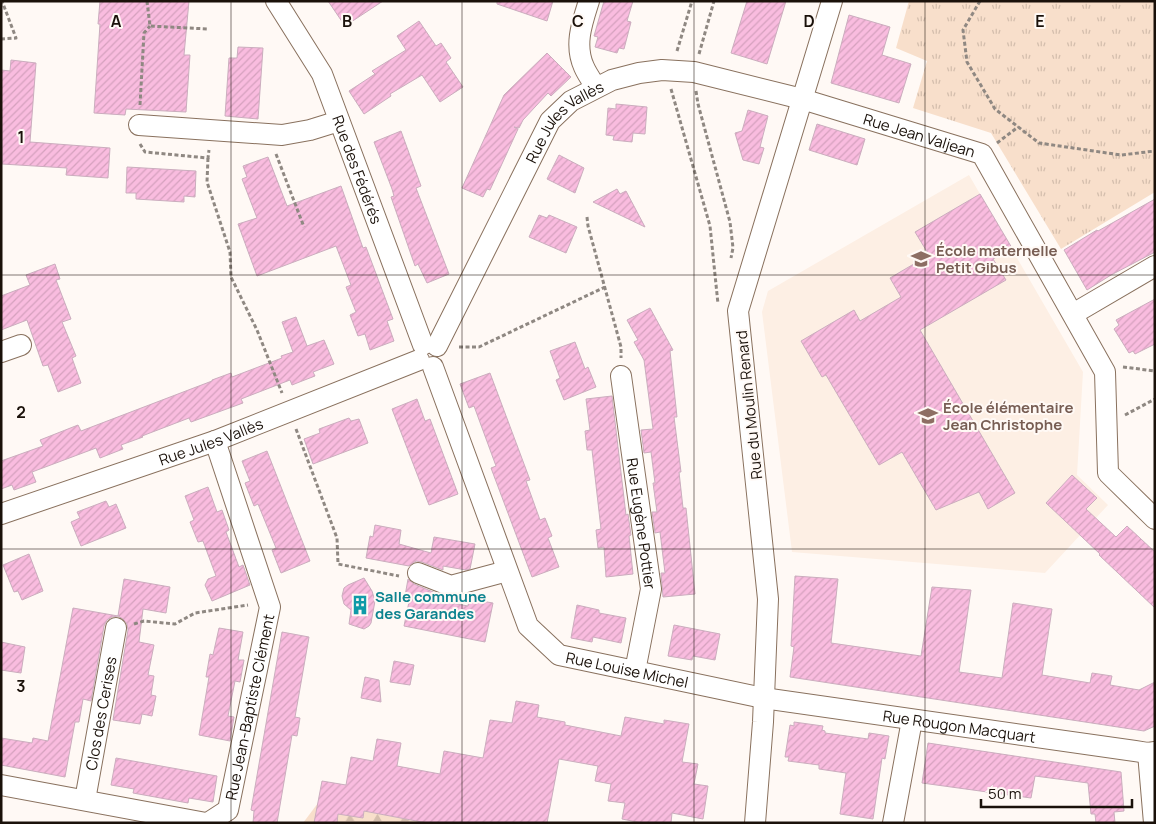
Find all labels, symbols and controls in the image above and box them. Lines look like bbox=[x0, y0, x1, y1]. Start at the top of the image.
text: A bbox=[111, 10, 122, 32]
text: B bbox=[342, 10, 352, 32]
text: C bbox=[572, 10, 584, 32]
text: D bbox=[803, 10, 815, 32]
text: E bbox=[1035, 10, 1045, 32]
street label: Rue Jules Vallès bbox=[520, 76, 607, 166]
street label: Rue Jean Valjean bbox=[861, 108, 978, 162]
street label: Rue des Fédérés bbox=[328, 112, 387, 227]
text: 1 bbox=[17, 126, 25, 148]
place label: École maternelle Petit Gibus bbox=[936, 240, 1058, 278]
school or university icon: École maternelle Petit Gibus bbox=[910, 248, 932, 270]
street label: Rue du Moulin Renard bbox=[731, 329, 767, 481]
place label: École élémentaire Jean Christophe bbox=[943, 397, 1074, 435]
text: 2 bbox=[16, 401, 26, 423]
school or university icon: École élémentaire Jean Christophe bbox=[917, 405, 939, 427]
street label: Rue Jules Vallès bbox=[156, 412, 266, 470]
street label: Rue Eugène Pottier bbox=[622, 456, 661, 591]
place label: Salle commune des Garandes bbox=[375, 586, 486, 624]
building icon: Salle commune des Garandes bbox=[349, 594, 371, 616]
street label: Rue Jean-Baptiste Clément bbox=[220, 612, 279, 802]
street label: Rue Louise Michel bbox=[564, 646, 690, 692]
street label: Clos des Cerises bbox=[80, 655, 121, 772]
text: 3 bbox=[16, 675, 26, 697]
street label: Rue Rougon Macquart bbox=[882, 705, 1037, 747]
scale bar bbox=[981, 776, 1132, 808]
text: 50 m bbox=[988, 783, 1022, 804]

